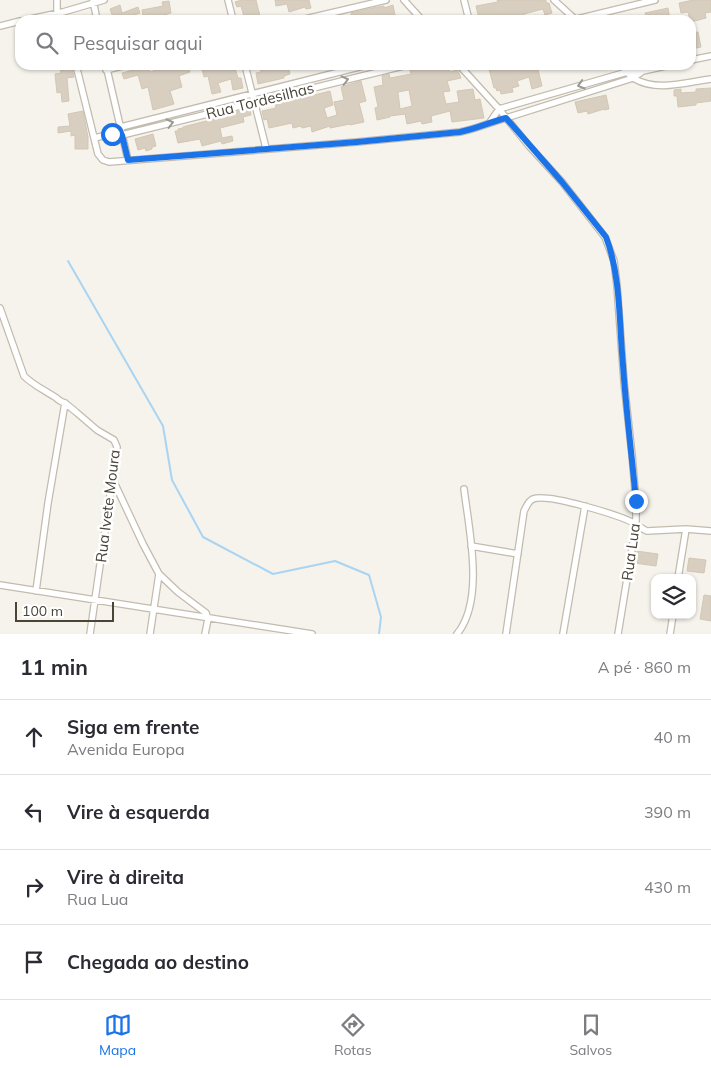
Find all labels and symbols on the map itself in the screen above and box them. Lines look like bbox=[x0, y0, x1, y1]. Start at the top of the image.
one-way arrow bbox=[340, 76, 348, 86]
street label: Rua Tordesilhas bbox=[204, 78, 316, 123]
one-way arrow bbox=[577, 80, 585, 90]
one-way arrow bbox=[165, 118, 174, 129]
route start bbox=[101, 123, 124, 146]
street label: Rua Ivete Moura bbox=[91, 448, 124, 563]
route end bbox=[625, 490, 648, 513]
street label: Rua Lua bbox=[617, 522, 644, 582]
scale bar bbox=[15, 599, 114, 622]

